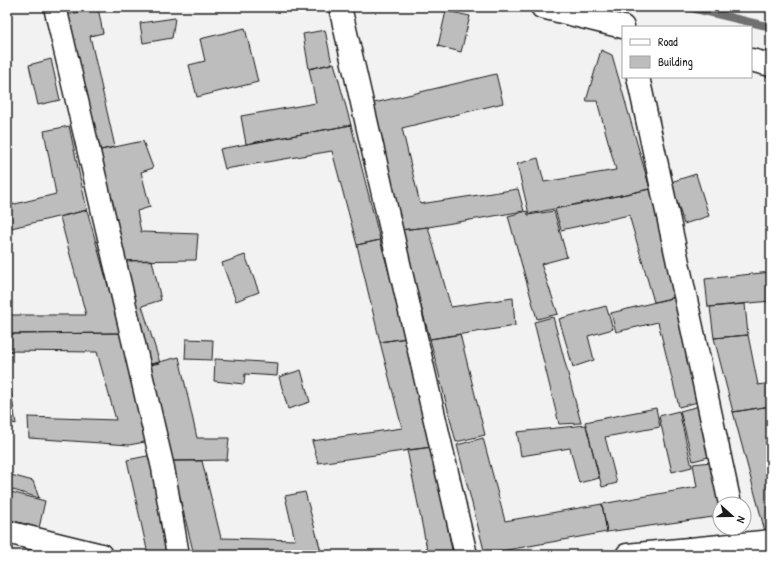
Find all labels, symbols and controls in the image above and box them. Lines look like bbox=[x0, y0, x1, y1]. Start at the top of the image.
legend bbox=[622, 26, 752, 78]
text: Road bbox=[658, 33, 678, 50]
text: Building bbox=[658, 53, 693, 70]
north arrow bbox=[712, 496, 752, 536]
text: N bbox=[734, 514, 749, 525]

